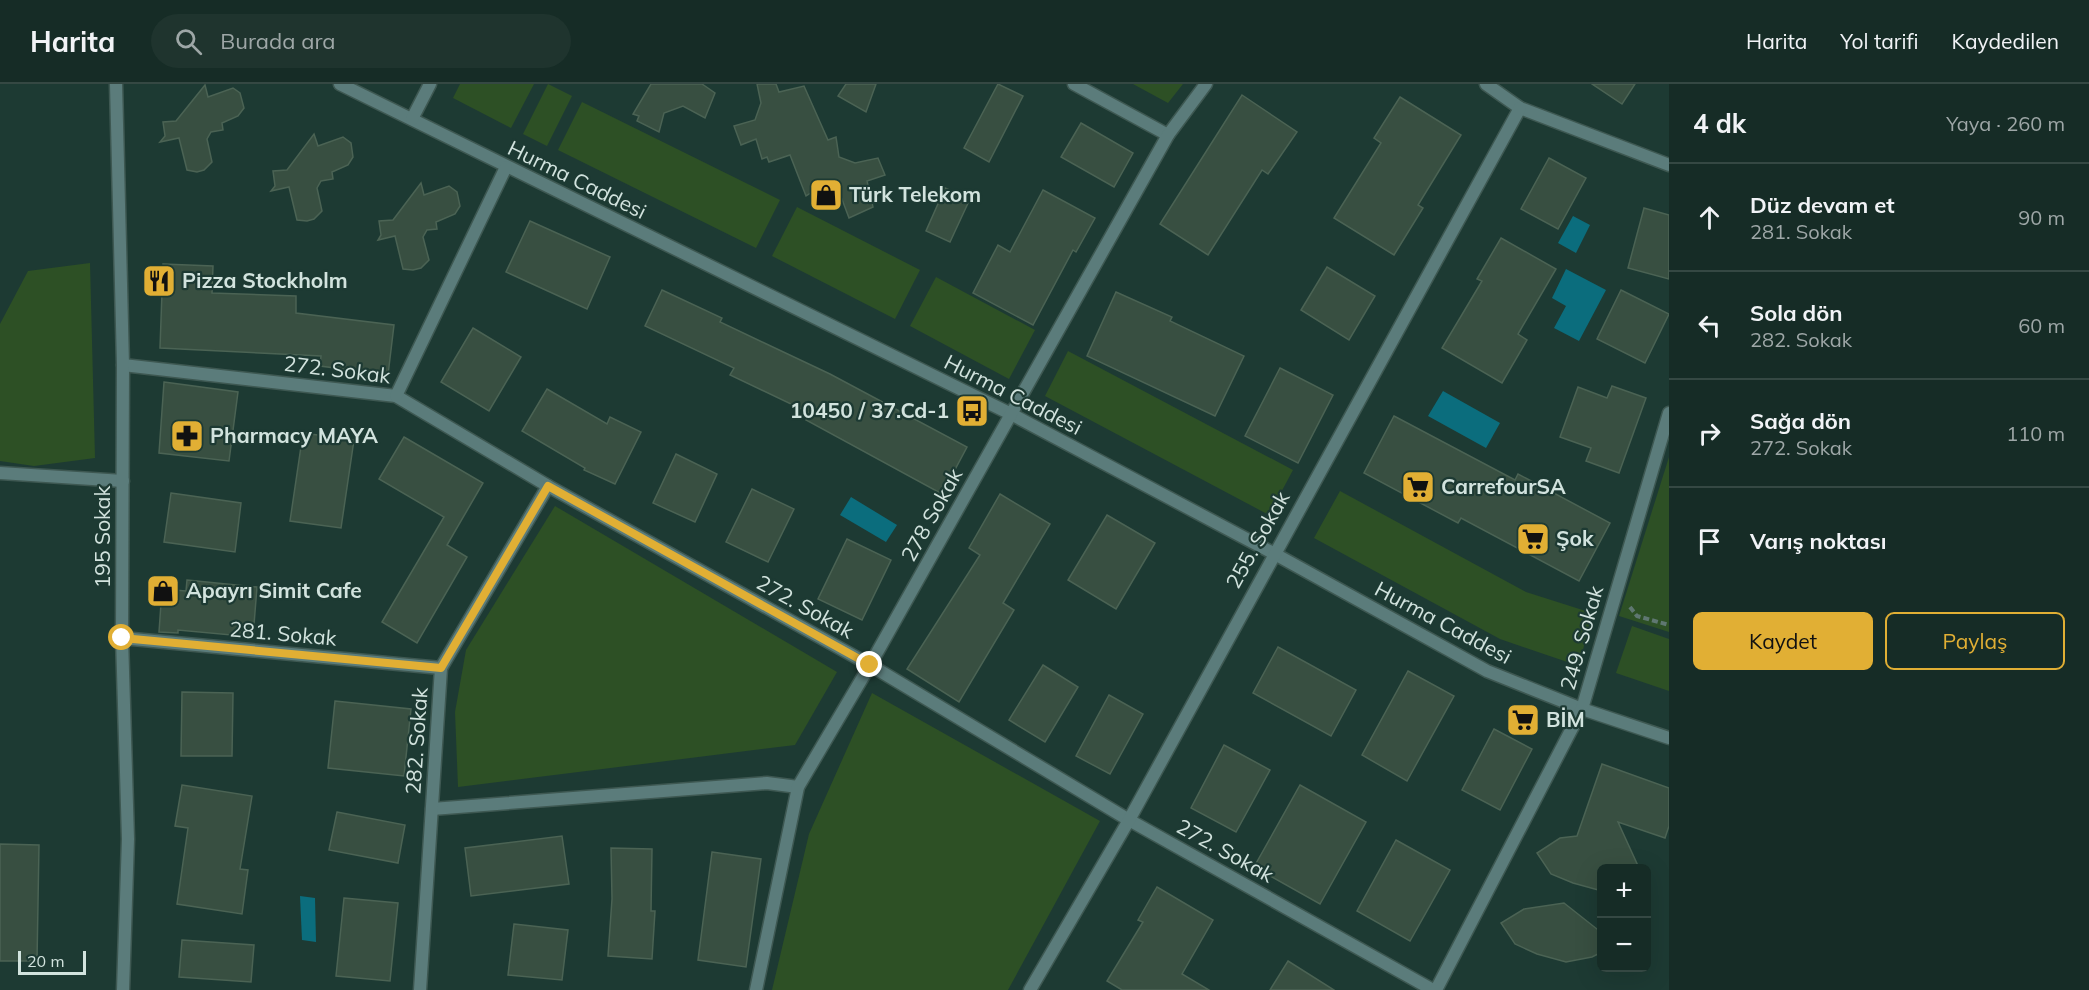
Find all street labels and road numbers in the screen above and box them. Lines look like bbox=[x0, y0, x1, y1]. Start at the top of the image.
street label: Hurma Caddesi bbox=[504, 134, 651, 224]
street label: Hurma Caddesi bbox=[940, 348, 1087, 440]
street label: 272. Sokak bbox=[282, 350, 392, 388]
street label: 278 Sokak bbox=[895, 463, 967, 566]
street label: 195 Sokak bbox=[89, 486, 115, 588]
street label: 255. Sokak bbox=[1220, 486, 1295, 593]
street label: 272. Sokak bbox=[752, 569, 859, 644]
street label: Hurma Caddesi bbox=[1371, 575, 1516, 669]
street label: 249. Sokak bbox=[1554, 582, 1608, 693]
street label: 281. Sokak bbox=[229, 615, 338, 651]
street label: 282. Sokak bbox=[399, 686, 433, 795]
street label: 272. Sokak bbox=[1172, 813, 1279, 888]

